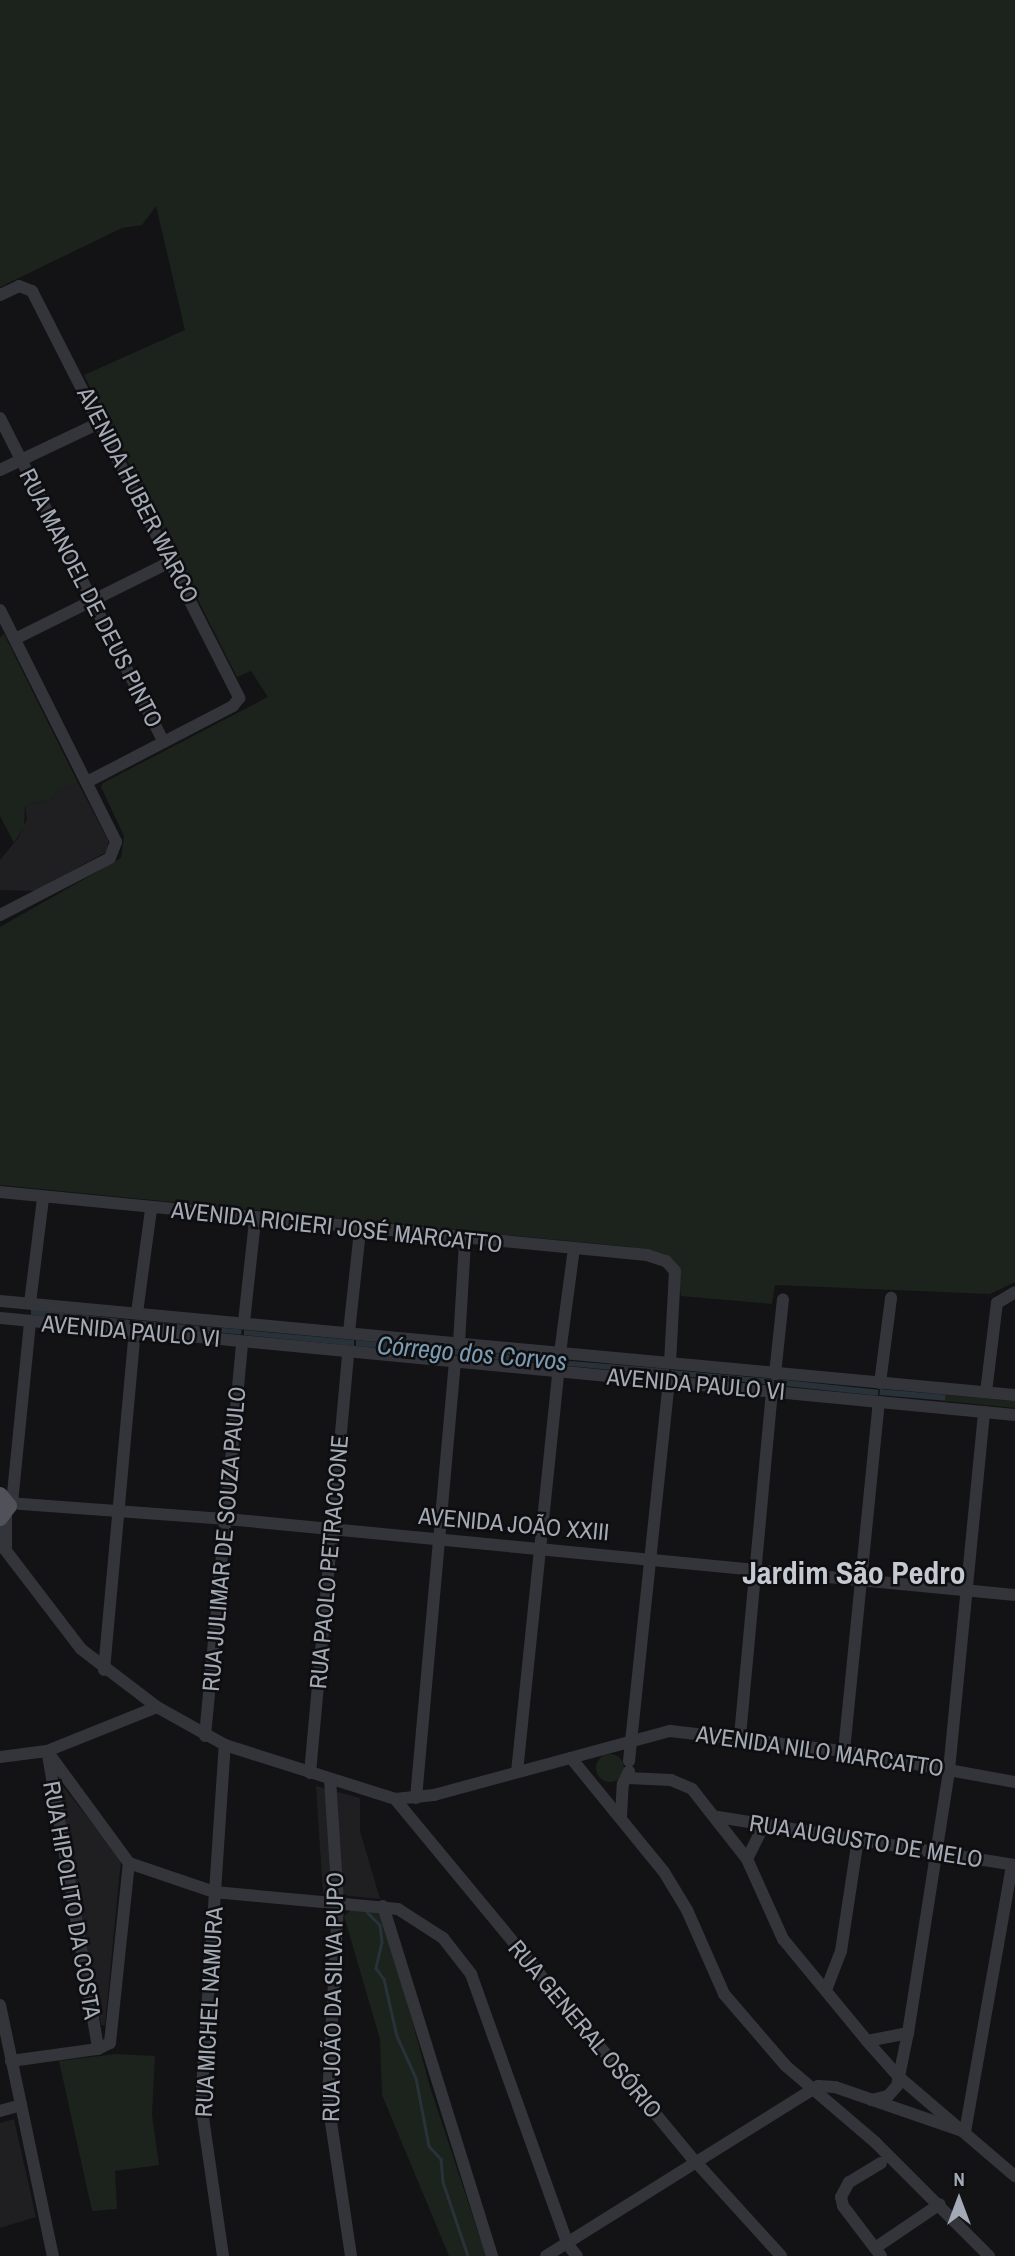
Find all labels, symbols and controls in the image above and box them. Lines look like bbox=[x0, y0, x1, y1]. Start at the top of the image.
street label: AVENIDA HUBER WARCO bbox=[71, 382, 205, 608]
street label: RUA MANOEL DE DEUS PINTO bbox=[13, 463, 169, 733]
street label: AVENIDA RICIERI JOSÉ MARCATTO bbox=[170, 1195, 504, 1259]
street label: AVENIDA PAULO VI bbox=[40, 1309, 222, 1353]
water label: Córrego dos Corvos bbox=[376, 1329, 568, 1377]
street label: AVENIDA PAULO VI bbox=[605, 1362, 787, 1406]
street label: RUA JULIMAR DE SOUZA PAULO bbox=[196, 1384, 252, 1694]
street label: RUA PAOLO PETRACCONE bbox=[304, 1433, 354, 1691]
street label: AVENIDA JOÃO XXIII bbox=[417, 1501, 611, 1547]
district label: Jardim São Pedro bbox=[742, 1554, 966, 1592]
street label: AVENIDA NILO MARCATTO bbox=[694, 1719, 946, 1783]
street label: RUA HIPOLITO DA COSTA bbox=[37, 1778, 107, 2022]
street label: RUA AUGUSTO DE MELO bbox=[746, 1808, 986, 1874]
street label: RUA JOÃO DA SILVA PUPO bbox=[316, 1870, 350, 2124]
street label: RUA MICHEL NAMURA bbox=[189, 1905, 229, 2119]
street label: RUA GENERAL OSÓRIO bbox=[502, 1933, 668, 2125]
north arrow bbox=[924, 2165, 994, 2235]
text: N bbox=[953, 2166, 965, 2192]

